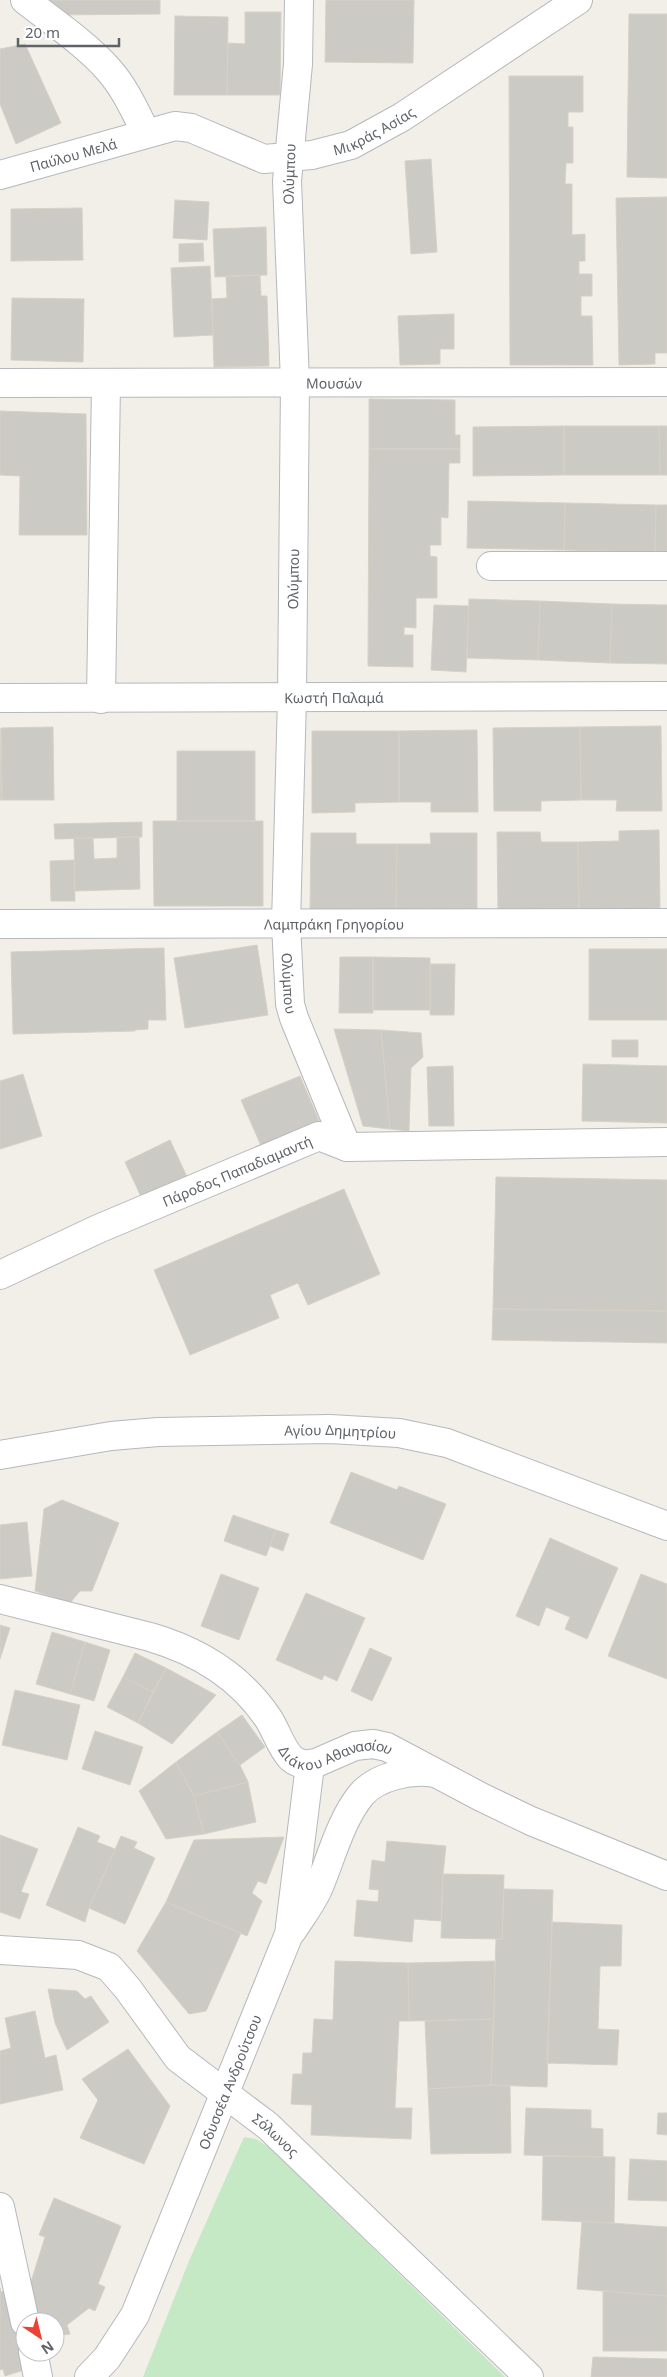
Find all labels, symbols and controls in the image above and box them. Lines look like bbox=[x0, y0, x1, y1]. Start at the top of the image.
scale bar bbox=[18, 15, 119, 47]
text: 20 m bbox=[25, 22, 60, 42]
street label: Μικράς Ασίας bbox=[331, 102, 418, 159]
street label: Παύλου Μελά bbox=[27, 133, 119, 176]
street label: Ολύμπου bbox=[278, 143, 300, 205]
street label: Μουσών bbox=[306, 373, 362, 392]
street label: Ολύμπου bbox=[283, 548, 303, 610]
street label: Κωστή Παλαμά bbox=[284, 687, 384, 707]
street label: Λαμπράκη Γρηγορίου bbox=[264, 914, 404, 933]
street label: Ολύμπου bbox=[278, 952, 302, 1016]
street label: Πάροδος Παπαδιαμαντή bbox=[159, 1131, 315, 1210]
street label: Αγίου Δημητρίου bbox=[284, 1419, 397, 1442]
street label: Διάκου Αθανασίου bbox=[275, 1735, 397, 1774]
street label: Οδυσσέα Ανδρούτσου bbox=[193, 2011, 265, 2152]
street label: Σόλωνος bbox=[249, 2108, 303, 2161]
north arrow bbox=[15, 2312, 65, 2362]
text: N bbox=[38, 2337, 58, 2359]

